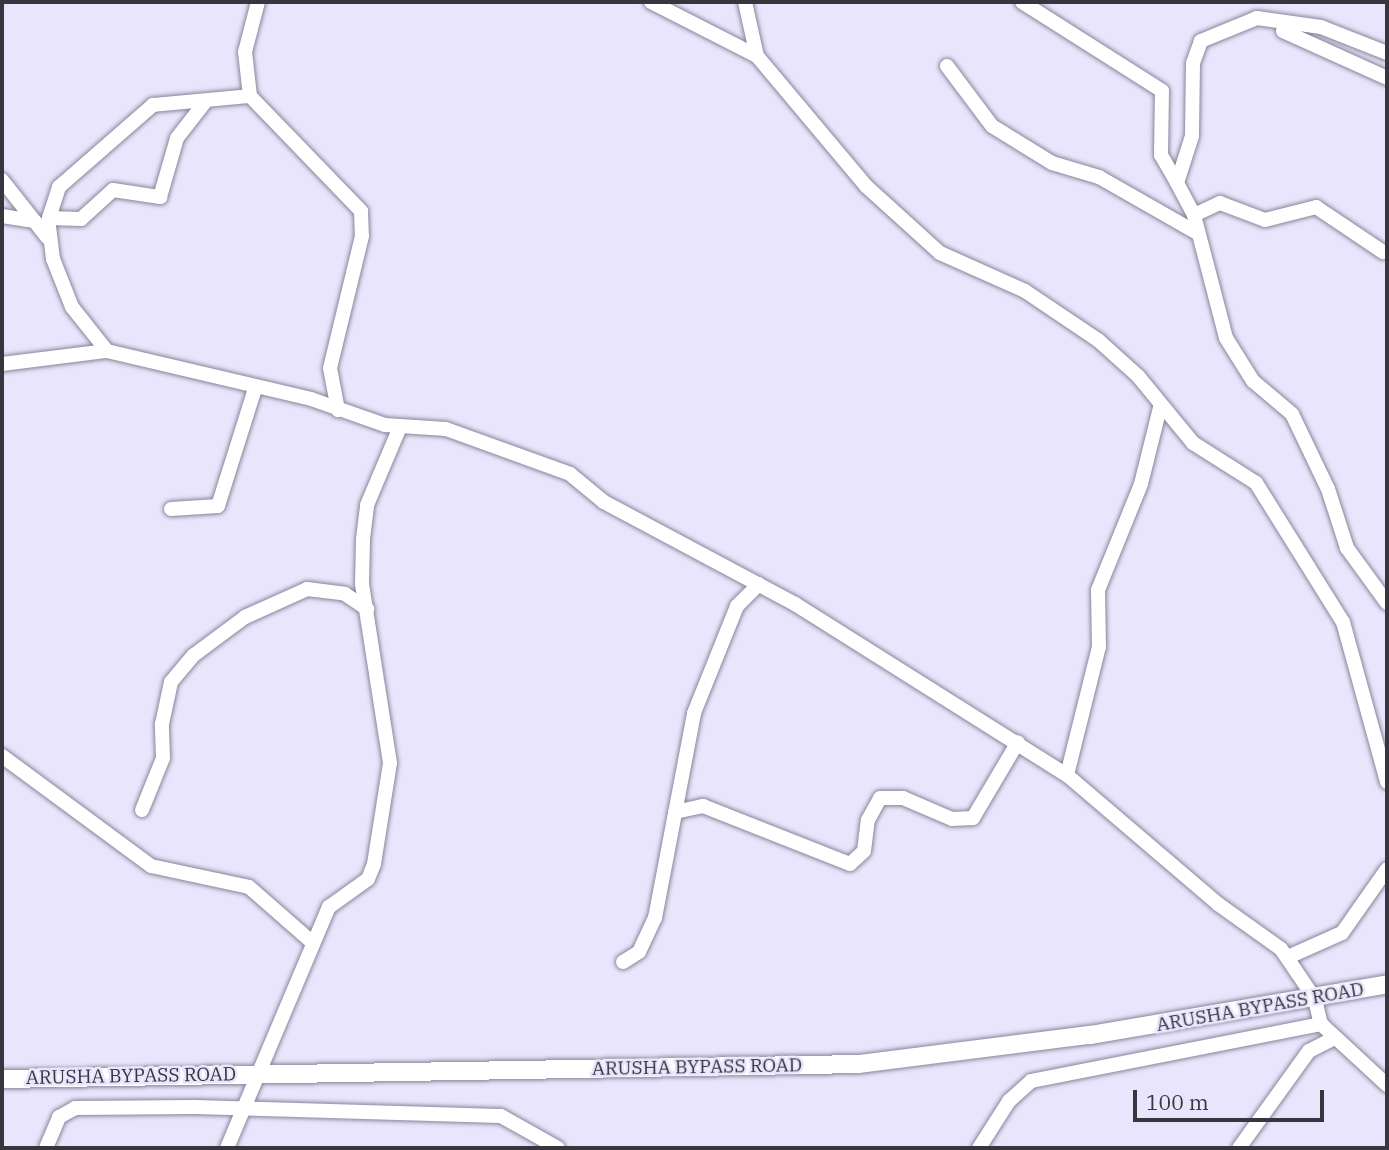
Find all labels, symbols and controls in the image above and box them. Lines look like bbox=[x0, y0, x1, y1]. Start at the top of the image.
street label: ARUSHA BYPASS ROAD bbox=[1155, 978, 1365, 1036]
street label: ARUSHA BYPASS ROAD bbox=[592, 1054, 802, 1080]
street label: ARUSHA BYPASS ROAD bbox=[26, 1063, 236, 1089]
scale bar bbox=[1137, 1076, 1328, 1120]
text: 100 m bbox=[1146, 1088, 1209, 1116]

